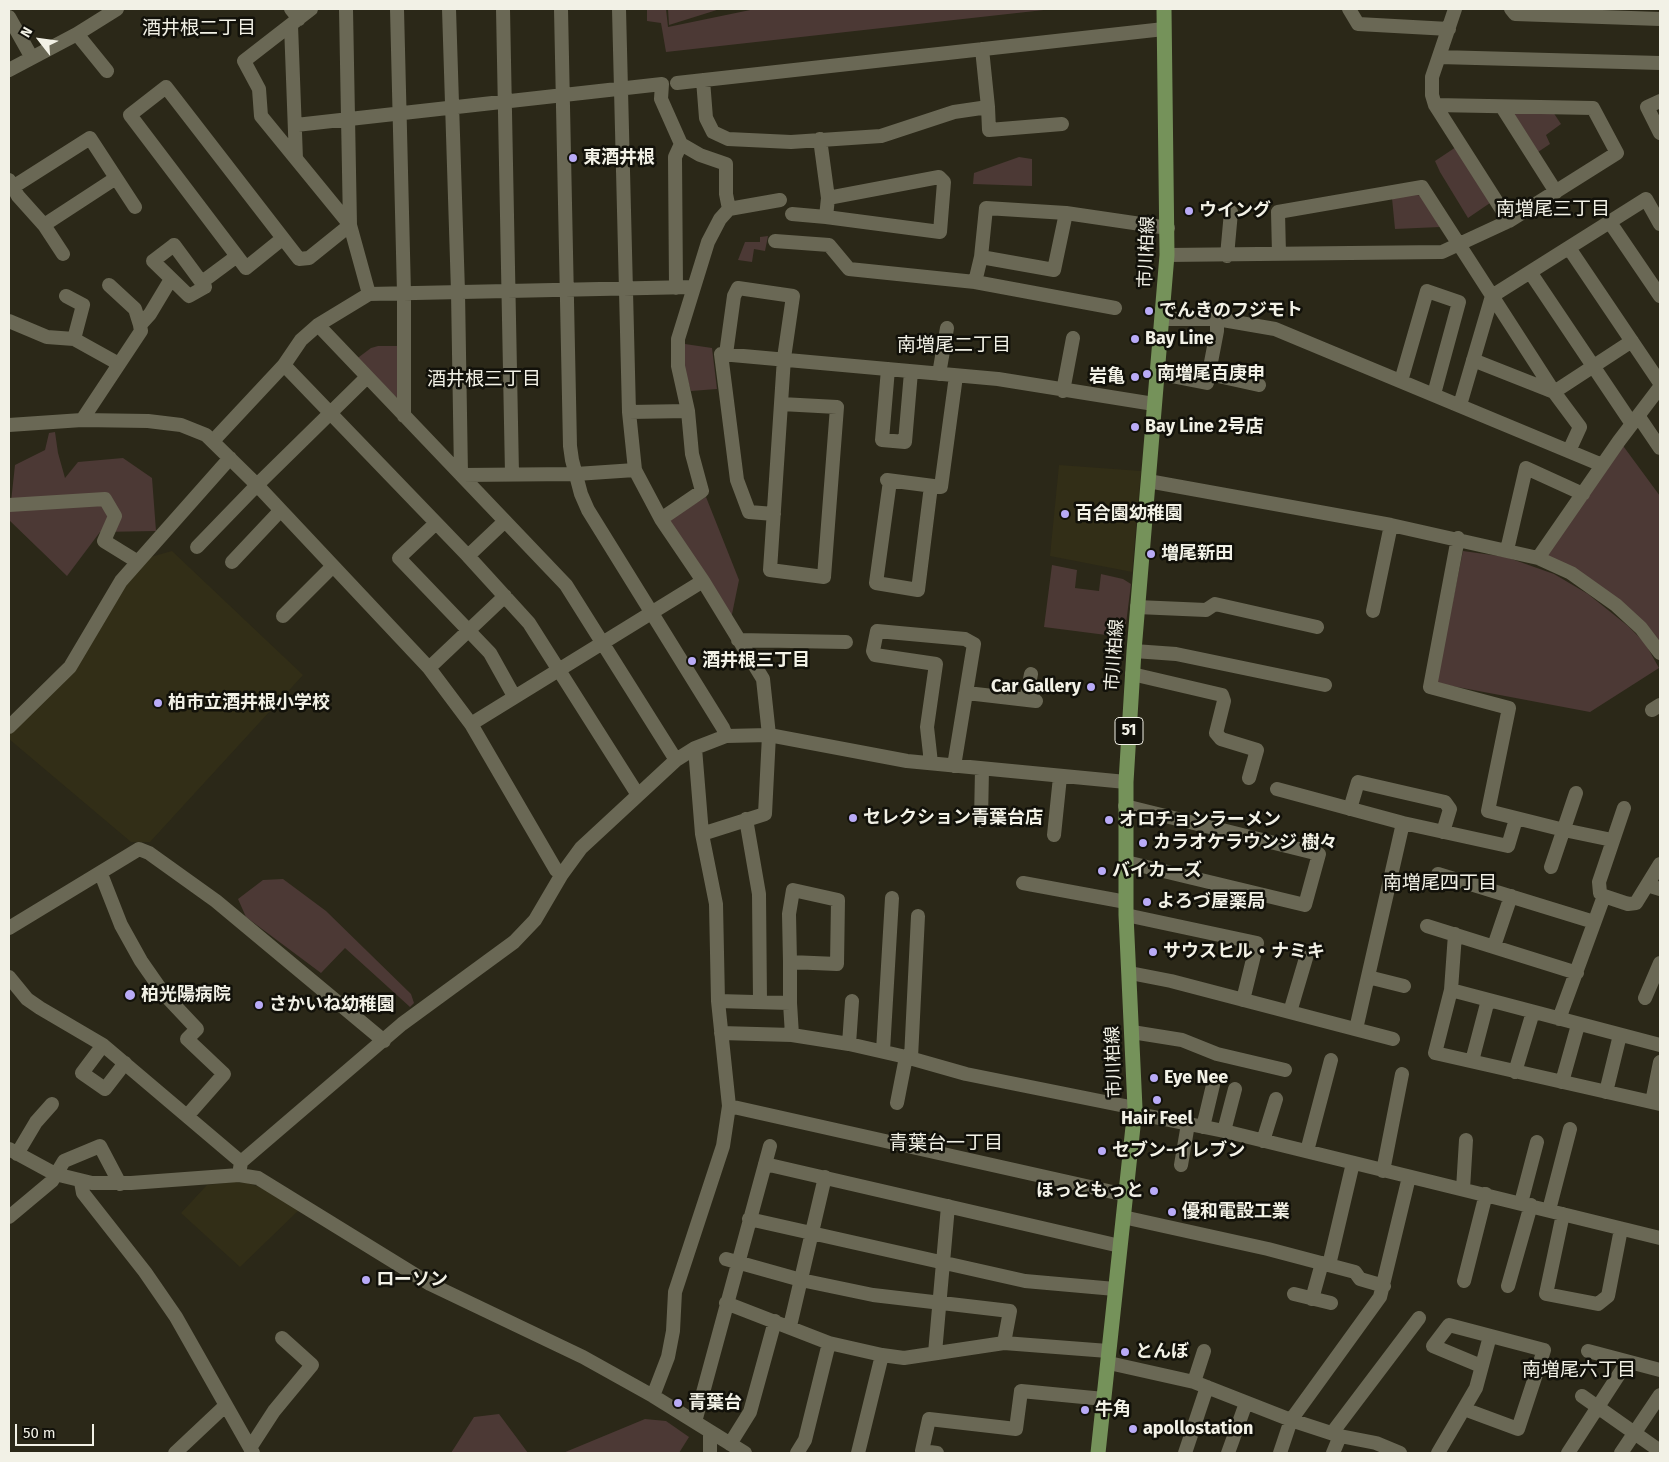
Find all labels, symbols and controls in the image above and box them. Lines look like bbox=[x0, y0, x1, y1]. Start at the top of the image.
north arrow bbox=[15, 15, 65, 65]
district label: 酒井根二丁目 bbox=[142, 18, 256, 40]
text: N bbox=[17, 24, 36, 41]
place label: 東酒井根 bbox=[583, 147, 655, 169]
marker: 東酒井根 bbox=[567, 152, 579, 164]
district label: 南増尾三丁目 bbox=[1496, 199, 1610, 221]
place label: ウイング bbox=[1199, 200, 1271, 222]
marker: ウイング bbox=[1183, 205, 1195, 217]
street label: 市川柏線 bbox=[1135, 216, 1159, 288]
place label: でんきのフジモト bbox=[1159, 300, 1303, 322]
marker: でんきのフジモト bbox=[1143, 305, 1155, 317]
place label: Bay Line bbox=[1145, 328, 1214, 350]
marker: Bay Line bbox=[1129, 333, 1141, 345]
district label: 南増尾二丁目 bbox=[897, 335, 1011, 357]
place label: 南増尾百庚申 bbox=[1157, 363, 1265, 385]
place label: 岩亀 bbox=[1089, 366, 1125, 388]
marker: 南増尾百庚申 bbox=[1141, 368, 1153, 380]
district label: 酒井根三丁目 bbox=[427, 369, 541, 391]
marker: 岩亀 bbox=[1129, 371, 1141, 383]
place label: Bay Line 2号店 bbox=[1145, 416, 1263, 438]
marker: Bay Line 2号店 bbox=[1129, 421, 1141, 433]
place label: 百合園幼稚園 bbox=[1075, 503, 1183, 525]
marker: 百合園幼稚園 bbox=[1059, 508, 1071, 520]
place label: 増尾新田 bbox=[1161, 543, 1233, 565]
marker: 増尾新田 bbox=[1145, 548, 1157, 560]
street label: 市川柏線 bbox=[1102, 618, 1128, 692]
place label: 酒井根三丁目 bbox=[702, 650, 810, 672]
marker: 酒井根三丁目 bbox=[686, 655, 698, 667]
place label: Car Gallery bbox=[991, 676, 1081, 698]
marker: Car Gallery bbox=[1085, 681, 1097, 693]
place label: 柏市立酒井根小学校 bbox=[168, 692, 330, 714]
marker: 柏市立酒井根小学校 bbox=[152, 697, 164, 709]
road number: 51 bbox=[1115, 718, 1143, 744]
place label: セレクション青葉台店 bbox=[863, 807, 1043, 829]
place label: オロチョンラーメン bbox=[1119, 809, 1281, 831]
marker: セレクション青葉台店 bbox=[847, 812, 859, 824]
marker: オロチョンラーメン bbox=[1103, 814, 1115, 826]
place label: カラオケラウンジ 樹々 bbox=[1153, 832, 1337, 854]
marker: カラオケラウンジ 樹々 bbox=[1137, 837, 1149, 849]
place label: バイカーズ bbox=[1112, 860, 1202, 882]
marker: バイカーズ bbox=[1096, 865, 1108, 877]
district label: 南増尾四丁目 bbox=[1383, 873, 1497, 895]
place label: よろづ屋薬局 bbox=[1157, 891, 1265, 913]
marker: よろづ屋薬局 bbox=[1141, 896, 1153, 908]
place label: サウスヒル・ナミキ bbox=[1163, 941, 1325, 963]
marker: サウスヒル・ナミキ bbox=[1147, 946, 1159, 958]
place label: 柏光陽病院 bbox=[141, 984, 231, 1006]
marker: 柏光陽病院 bbox=[123, 988, 137, 1002]
place label: さかいね幼稚園 bbox=[269, 994, 395, 1016]
marker: さかいね幼稚園 bbox=[253, 999, 265, 1011]
street label: 市川柏線 bbox=[1102, 1026, 1126, 1098]
place label: Eye Nee bbox=[1164, 1067, 1228, 1089]
marker: Eye Nee bbox=[1148, 1072, 1160, 1084]
marker: Hair Feel bbox=[1151, 1094, 1163, 1106]
place label: Hair Feel bbox=[1121, 1108, 1193, 1130]
district label: 青葉台一丁目 bbox=[889, 1133, 1003, 1155]
place label: セブン-イレブン bbox=[1112, 1140, 1245, 1162]
marker: セブン-イレブン bbox=[1096, 1145, 1108, 1157]
place label: ほっともっと bbox=[1036, 1180, 1144, 1202]
marker: ほっともっと bbox=[1148, 1185, 1160, 1197]
place label: 優和電設工業 bbox=[1182, 1201, 1290, 1223]
marker: 優和電設工業 bbox=[1166, 1206, 1178, 1218]
place label: ローソン bbox=[376, 1269, 448, 1291]
marker: ローソン bbox=[360, 1274, 372, 1286]
place label: とんぼ bbox=[1135, 1341, 1189, 1363]
marker: とんぼ bbox=[1119, 1346, 1131, 1358]
district label: 南増尾六丁目 bbox=[1522, 1360, 1636, 1382]
place label: 青葉台 bbox=[688, 1392, 742, 1414]
marker: 青葉台 bbox=[672, 1397, 684, 1409]
place label: 牛角 bbox=[1095, 1399, 1131, 1421]
marker: 牛角 bbox=[1079, 1404, 1091, 1416]
scale bar bbox=[18, 1414, 96, 1446]
place label: apollostation bbox=[1143, 1418, 1253, 1440]
marker: apollostation bbox=[1127, 1423, 1139, 1435]
text: 50 m bbox=[23, 1424, 56, 1442]

